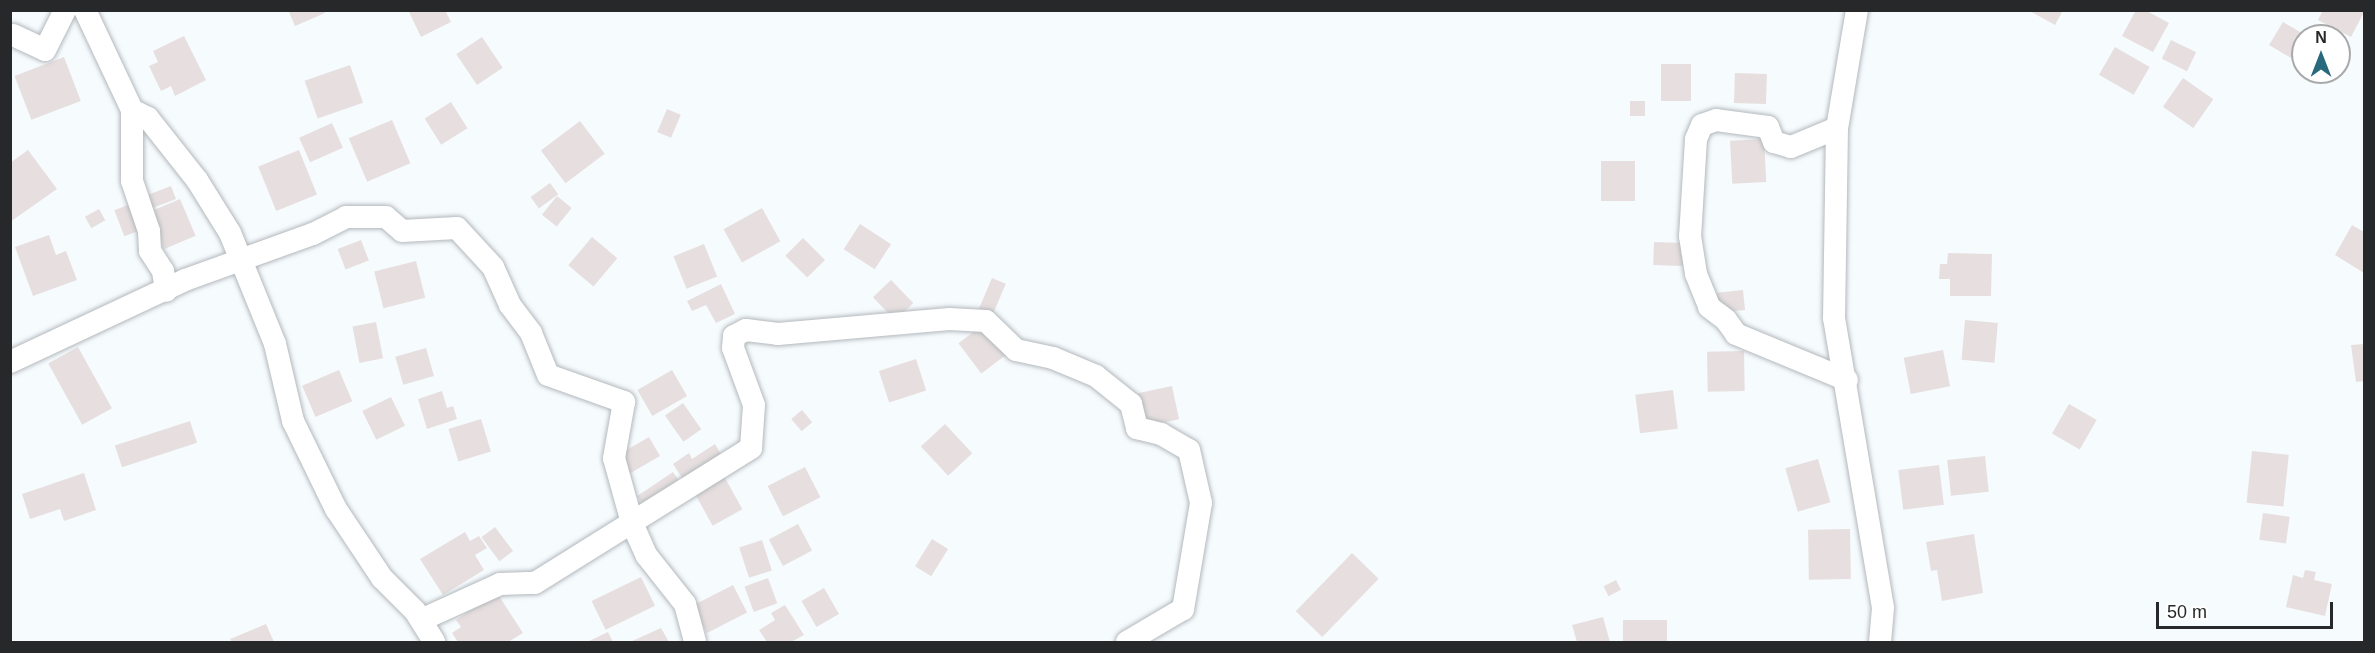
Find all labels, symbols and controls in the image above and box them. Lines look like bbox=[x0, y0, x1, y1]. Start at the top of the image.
north arrow bbox=[2291, 24, 2351, 84]
text: N bbox=[2315, 29, 2327, 46]
scale bar bbox=[2159, 590, 2336, 628]
text: 50 m bbox=[2167, 602, 2207, 622]

